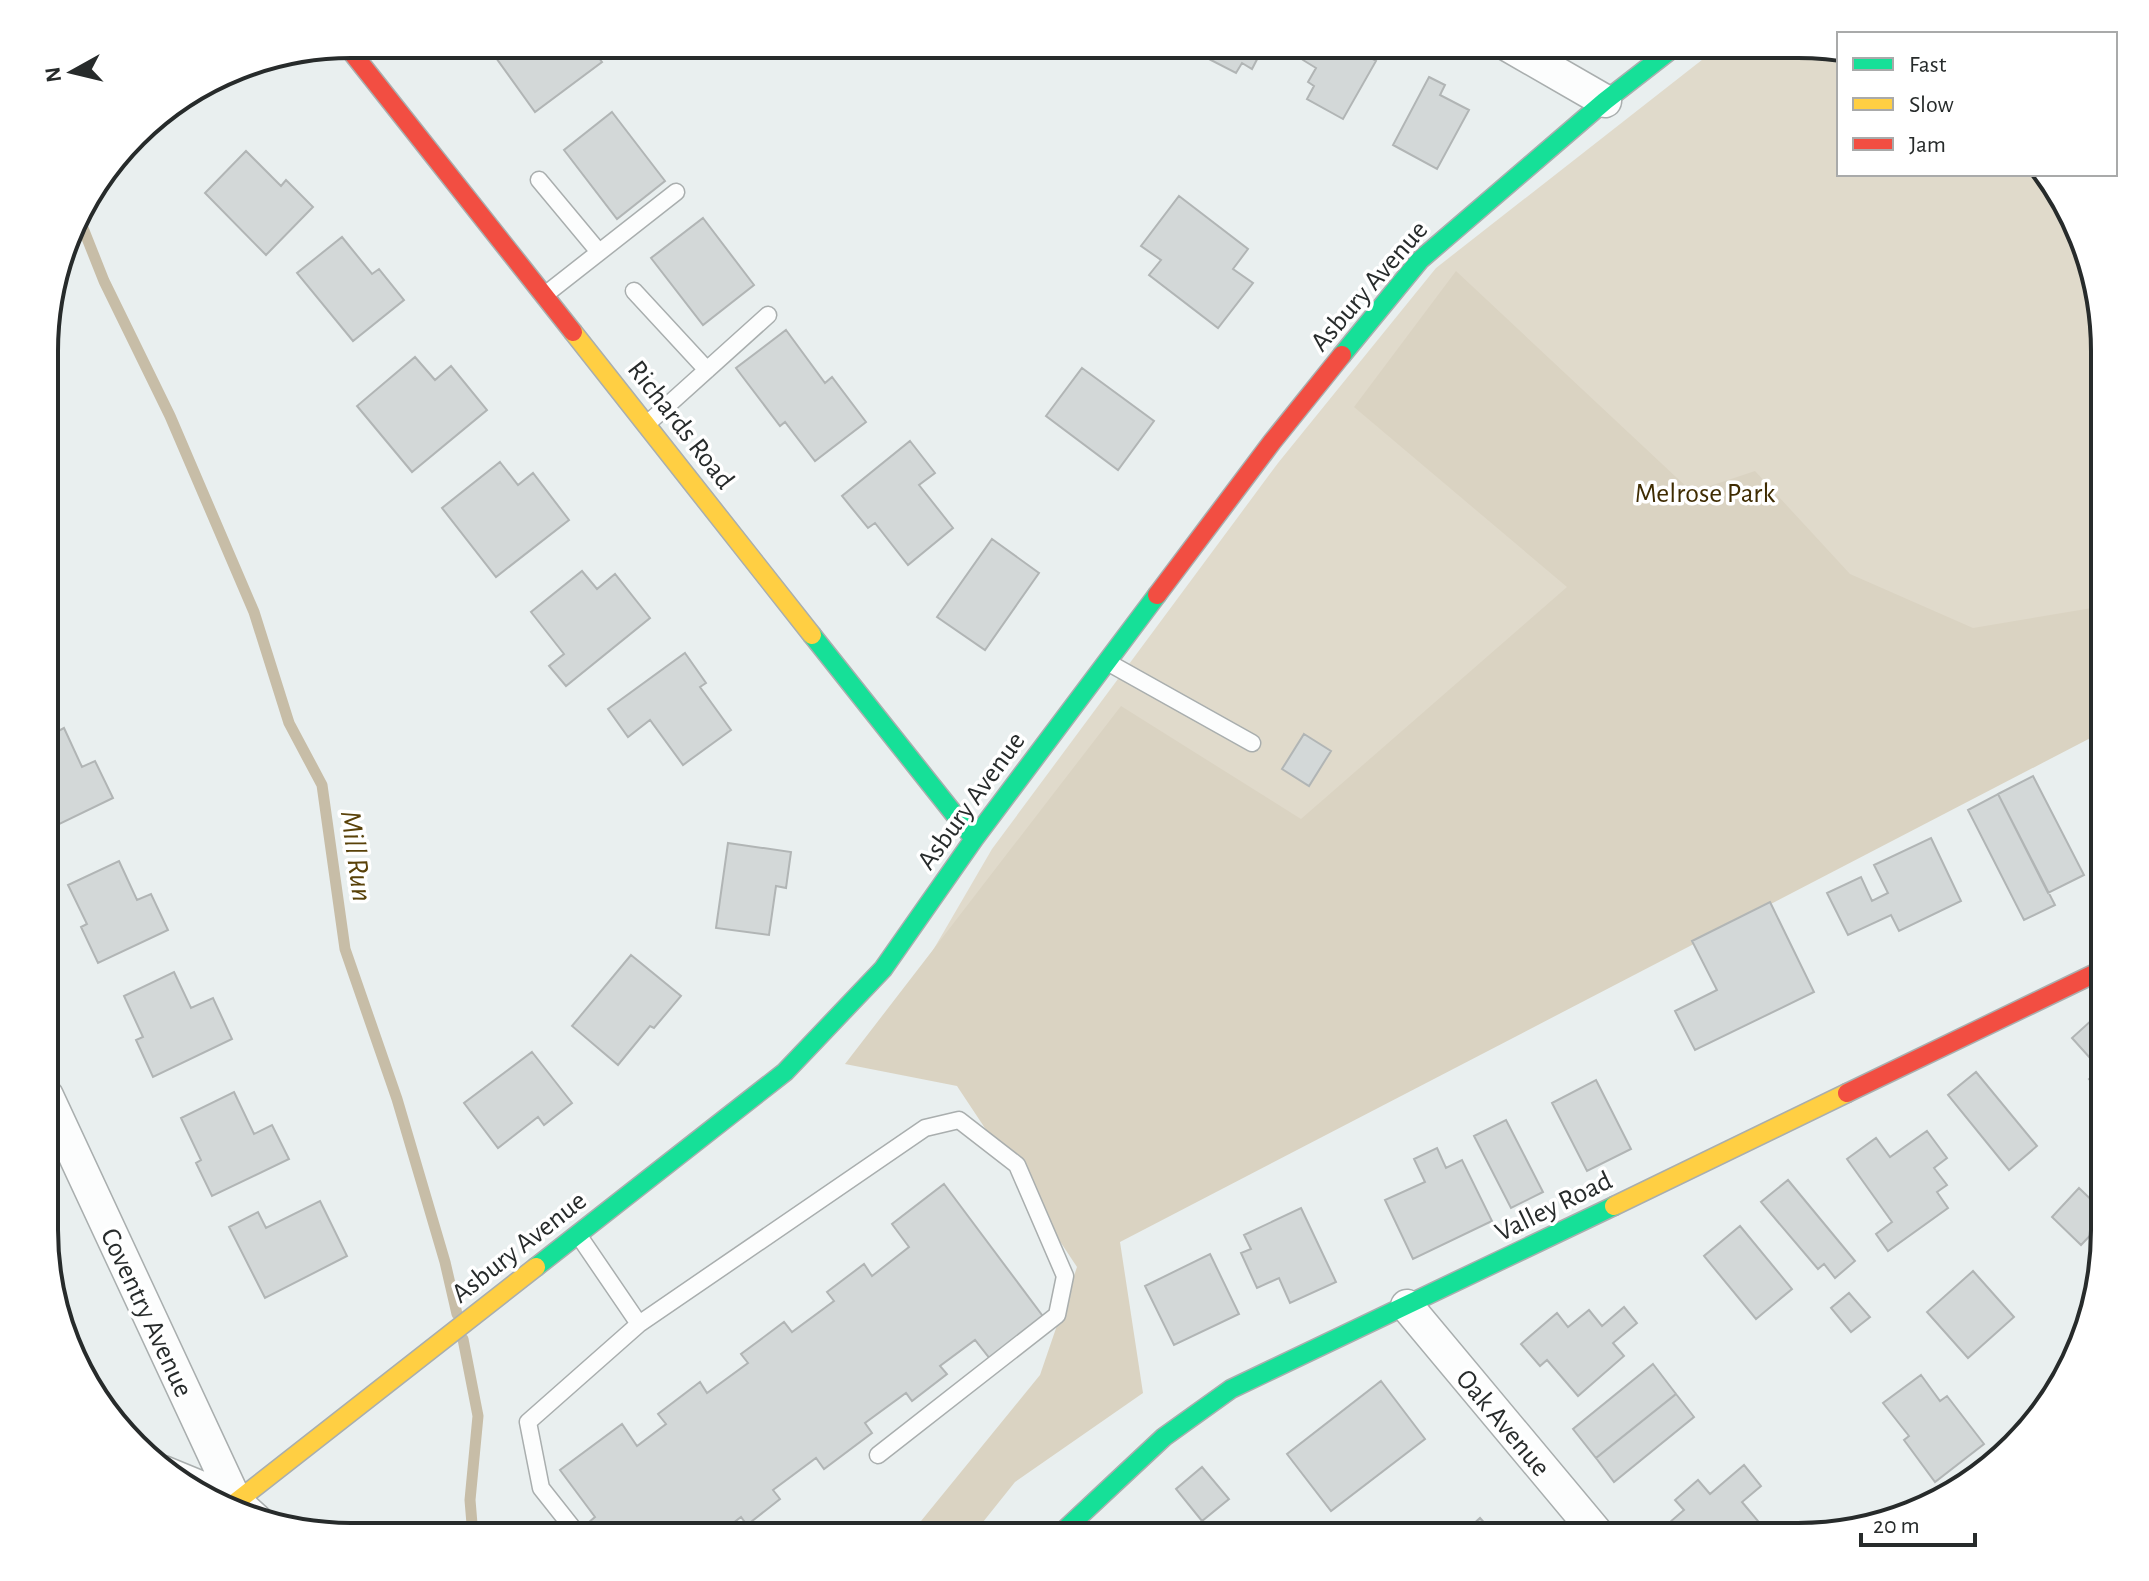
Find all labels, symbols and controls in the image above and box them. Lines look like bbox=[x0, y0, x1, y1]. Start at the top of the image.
north arrow bbox=[32, 32, 112, 112]
legend bbox=[1837, 32, 2117, 176]
text: Fast bbox=[1909, 53, 1947, 77]
text: N bbox=[41, 66, 65, 84]
text: Slow bbox=[1909, 93, 1954, 117]
text: Jam bbox=[1909, 133, 1946, 157]
street label: Asbury Avenue bbox=[1306, 216, 1433, 357]
street label: Richards Road bbox=[622, 356, 739, 495]
park label: Melrose Park bbox=[1635, 480, 1775, 508]
street label: Asbury Avenue bbox=[913, 727, 1031, 875]
water label: Mill Run bbox=[335, 809, 377, 904]
street label: Valley Road bbox=[1491, 1167, 1617, 1247]
street label: Asbury Avenue bbox=[447, 1187, 592, 1309]
street label: Coventry Avenue bbox=[95, 1224, 197, 1402]
street label: Oak Avenue bbox=[1450, 1365, 1555, 1482]
scale bar bbox=[1861, 1497, 1975, 1547]
text: 20 m bbox=[1873, 1514, 1920, 1538]

